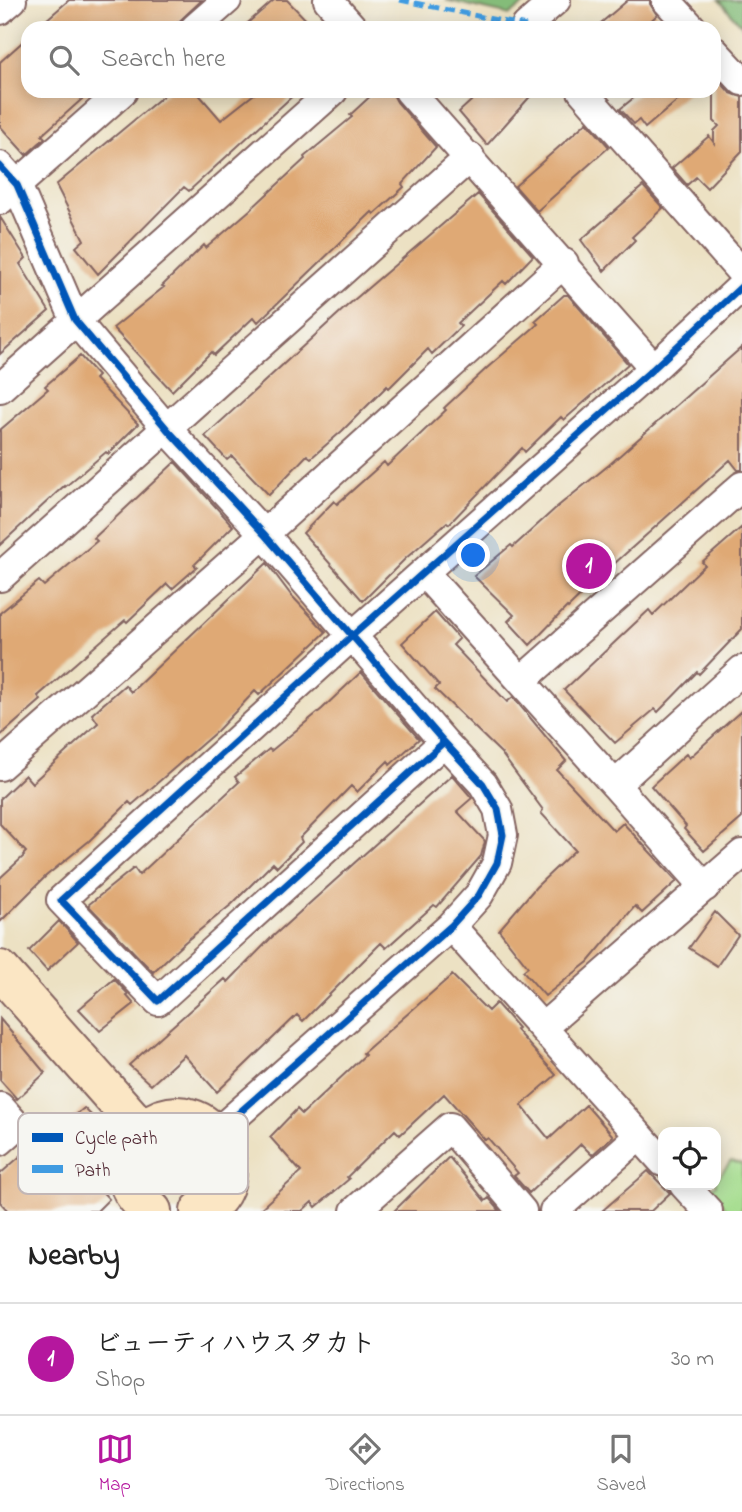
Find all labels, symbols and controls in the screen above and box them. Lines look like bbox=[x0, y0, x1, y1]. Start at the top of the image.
search box bbox=[21, 21, 721, 98]
icon: search bbox=[45, 41, 83, 79]
text: Search here bbox=[101, 41, 226, 79]
your location bbox=[456, 538, 490, 572]
pin: 1 bbox=[566, 540, 612, 592]
legend bbox=[18, 1113, 248, 1194]
text: Cycle path bbox=[75, 1126, 157, 1154]
map controls bbox=[658, 1127, 721, 1190]
button: locate bbox=[658, 1127, 721, 1190]
text: Path bbox=[75, 1158, 111, 1185]
text: Nearby bbox=[28, 1235, 120, 1279]
text: ビューティハウスタカト bbox=[95, 1326, 376, 1364]
text: 1 bbox=[47, 1343, 55, 1376]
text: 30 m bbox=[671, 1343, 714, 1376]
text: Shop bbox=[95, 1364, 145, 1397]
tab: Map bbox=[96, 1430, 134, 1499]
tab: Directions bbox=[326, 1430, 405, 1499]
tab: Saved bbox=[597, 1430, 646, 1499]

